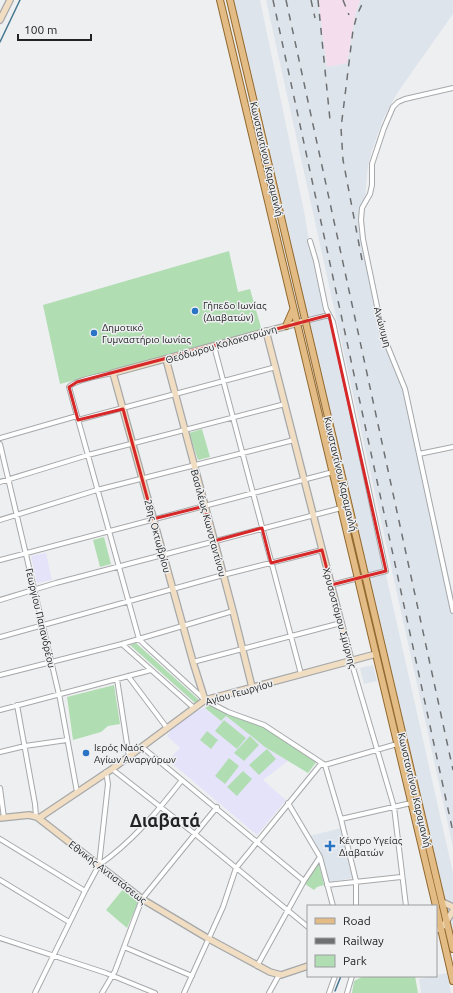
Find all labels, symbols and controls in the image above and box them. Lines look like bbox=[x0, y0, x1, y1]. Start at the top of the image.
scale bar bbox=[18, 16, 91, 42]
text: 100 m bbox=[24, 23, 57, 36]
street label: Κωνσταντίνου Καραμανλή bbox=[248, 101, 285, 218]
place label: Γήπεδο Ιωνίας (Διαβατών) bbox=[203, 300, 267, 323]
marker: Γήπεδο Ιωνίας (Διαβατών) bbox=[190, 306, 200, 316]
street label: Ανώνυμη bbox=[372, 306, 393, 349]
place label: Δημοτικό Γυμναστήριο Ιωνίας bbox=[102, 322, 191, 345]
street label: Θεόδωρου Κολοκοτρώνη bbox=[164, 323, 278, 366]
marker: Δημοτικό Γυμναστήριο Ιωνίας bbox=[89, 328, 99, 338]
street label: Κωνσταντίνου Καραμανλή bbox=[322, 416, 359, 533]
street label: Βασιλέως Κωνσταντίνου bbox=[189, 468, 228, 578]
street label: 28ης Οκτωβρίου bbox=[142, 498, 173, 574]
street label: Γεωργίου Παπανδρέου bbox=[24, 567, 57, 669]
street label: Χρυσοστόμου Σμύρνης bbox=[321, 567, 358, 670]
street label: Αγίου Γεωργίου bbox=[204, 678, 274, 707]
street label: Κωνσταντίνου Καραμανλή bbox=[396, 732, 433, 849]
place label: Ιερός Ναός Αγίων Αναργύρων bbox=[94, 742, 176, 765]
marker: Ιερός Ναός Αγίων Αναργύρων bbox=[81, 748, 91, 758]
district label: Διαβατά bbox=[130, 810, 200, 830]
place label: Κέντρο Υγείας Διαβατών bbox=[339, 835, 403, 858]
street label: Εθνικής Αντιστάσεως bbox=[67, 839, 149, 906]
marker: Κέντρο Υγείας Διαβατών bbox=[324, 840, 336, 852]
legend bbox=[307, 905, 437, 977]
text: Road bbox=[343, 914, 371, 927]
text: Railway bbox=[343, 934, 384, 947]
text: Park bbox=[343, 954, 367, 967]

